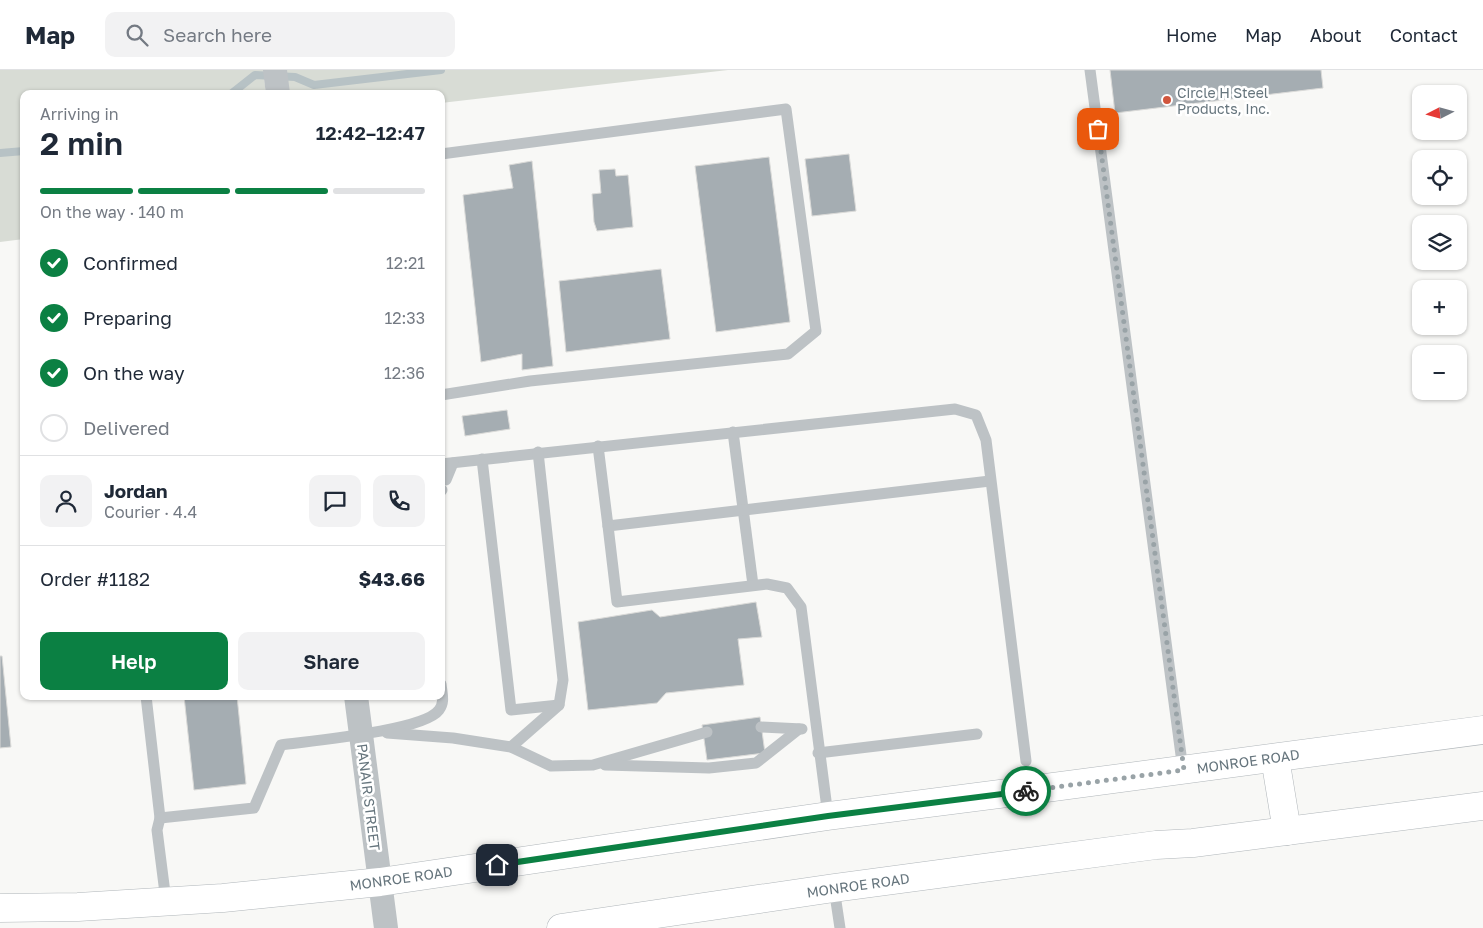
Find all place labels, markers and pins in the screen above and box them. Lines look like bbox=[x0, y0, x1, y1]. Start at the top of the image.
place label: Circle H Steel Products, Inc. bbox=[1177, 84, 1270, 117]
marker: Circle H Steel Products, Inc. bbox=[1161, 94, 1173, 106]
pin bbox=[1077, 108, 1119, 150]
pin bbox=[476, 844, 518, 886]

